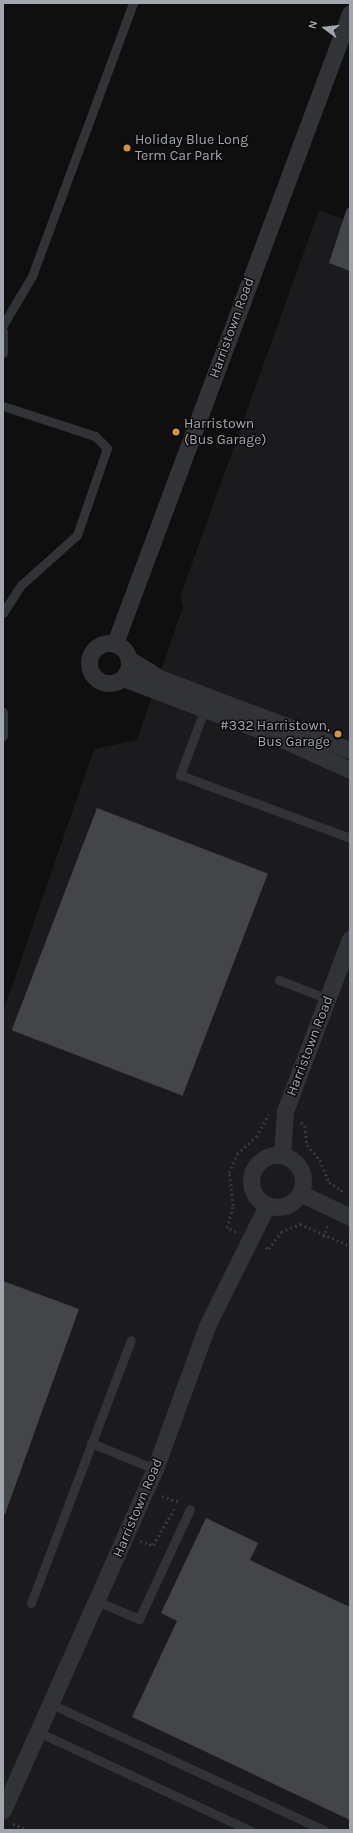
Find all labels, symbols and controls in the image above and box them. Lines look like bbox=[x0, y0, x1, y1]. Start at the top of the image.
north arrow bbox=[305, 8, 345, 48]
text: N bbox=[306, 19, 320, 30]
place label: Holiday Blue Long Term Car Park bbox=[135, 132, 248, 164]
marker: Holiday Blue Long Term Car Park bbox=[122, 143, 132, 153]
street label: Harristown Road bbox=[206, 275, 258, 381]
place label: Harristown (Bus Garage) bbox=[184, 416, 266, 448]
marker: Harristown (Bus Garage) bbox=[171, 427, 181, 437]
place label: #332 Harristown, Bus Garage bbox=[220, 718, 330, 750]
marker: #332 Harristown, Bus Garage bbox=[333, 729, 343, 739]
street label: Harristown Road bbox=[283, 994, 337, 1098]
street label: Harristown Road bbox=[110, 1456, 166, 1560]

